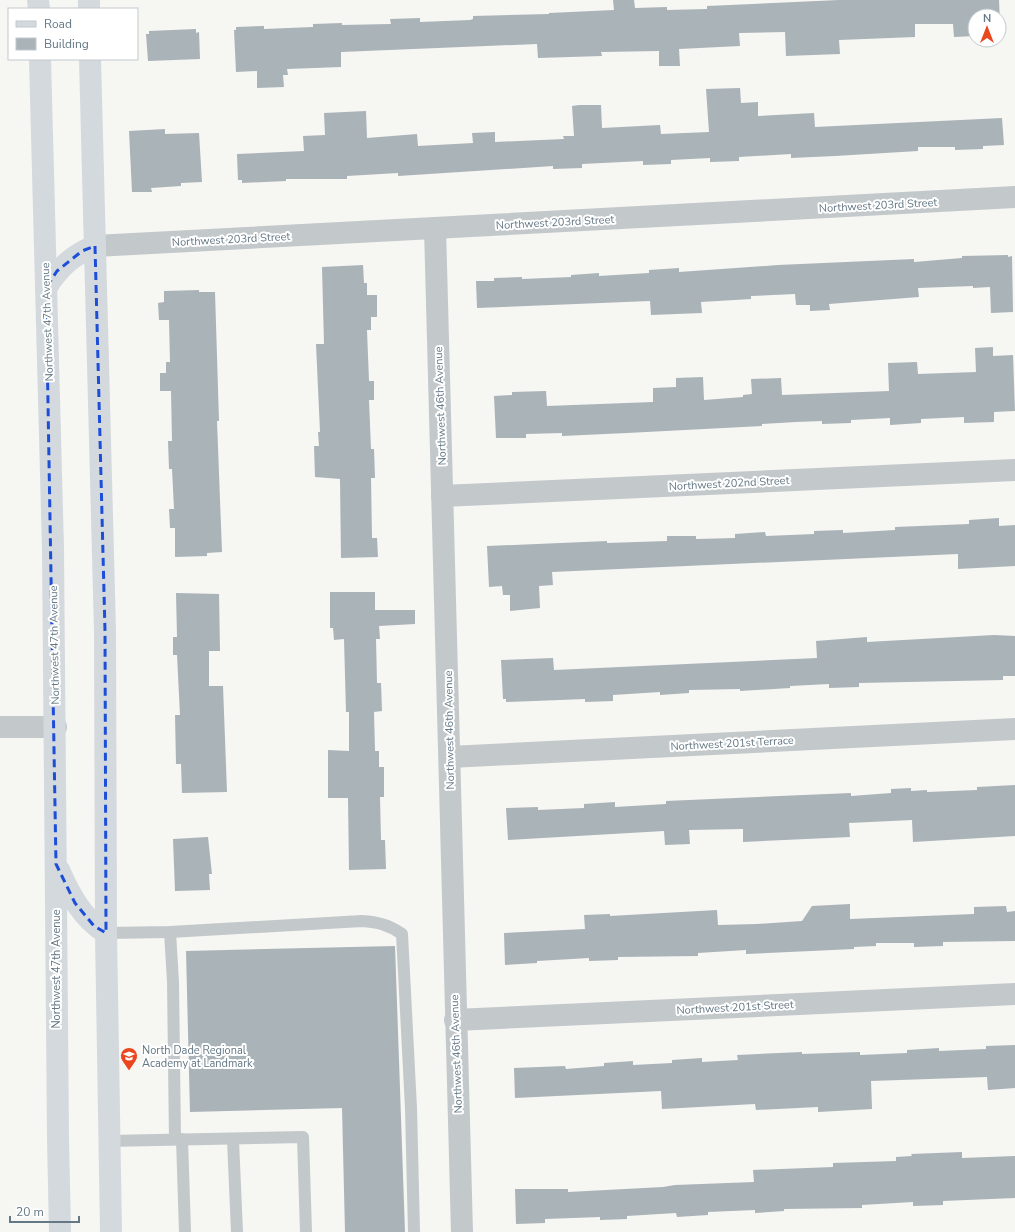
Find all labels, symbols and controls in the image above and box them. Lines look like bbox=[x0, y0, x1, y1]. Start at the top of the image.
legend bbox=[8, 8, 138, 60]
north arrow bbox=[967, 8, 1007, 48]
text: N bbox=[983, 11, 991, 26]
text: Road bbox=[44, 16, 72, 32]
text: Building bbox=[44, 36, 89, 52]
street label: Northwest 203rd Street bbox=[819, 195, 938, 216]
street label: Northwest 203rd Street bbox=[496, 212, 615, 233]
street label: Northwest 203rd Street bbox=[172, 229, 291, 250]
street label: Northwest 47th Avenue bbox=[38, 262, 57, 382]
street label: Northwest 46th Avenue bbox=[431, 346, 450, 466]
street label: Northwest 202nd Street bbox=[668, 473, 790, 494]
street label: Northwest 47th Avenue bbox=[46, 585, 63, 705]
street label: Northwest 46th Avenue bbox=[441, 670, 458, 790]
street label: Northwest 201st Terrace bbox=[670, 733, 794, 754]
street label: Northwest 47th Avenue bbox=[49, 909, 64, 1029]
street label: Northwest 46th Avenue bbox=[447, 994, 466, 1114]
street label: Northwest 201st Street bbox=[676, 997, 794, 1018]
place label: North Dade Regional Academy at Landmark bbox=[142, 1043, 253, 1071]
school or university icon: North Dade Regional Academy at Landmark bbox=[119, 1046, 139, 1071]
scale bar bbox=[10, 1198, 79, 1224]
text: 20 m bbox=[16, 1204, 44, 1220]

